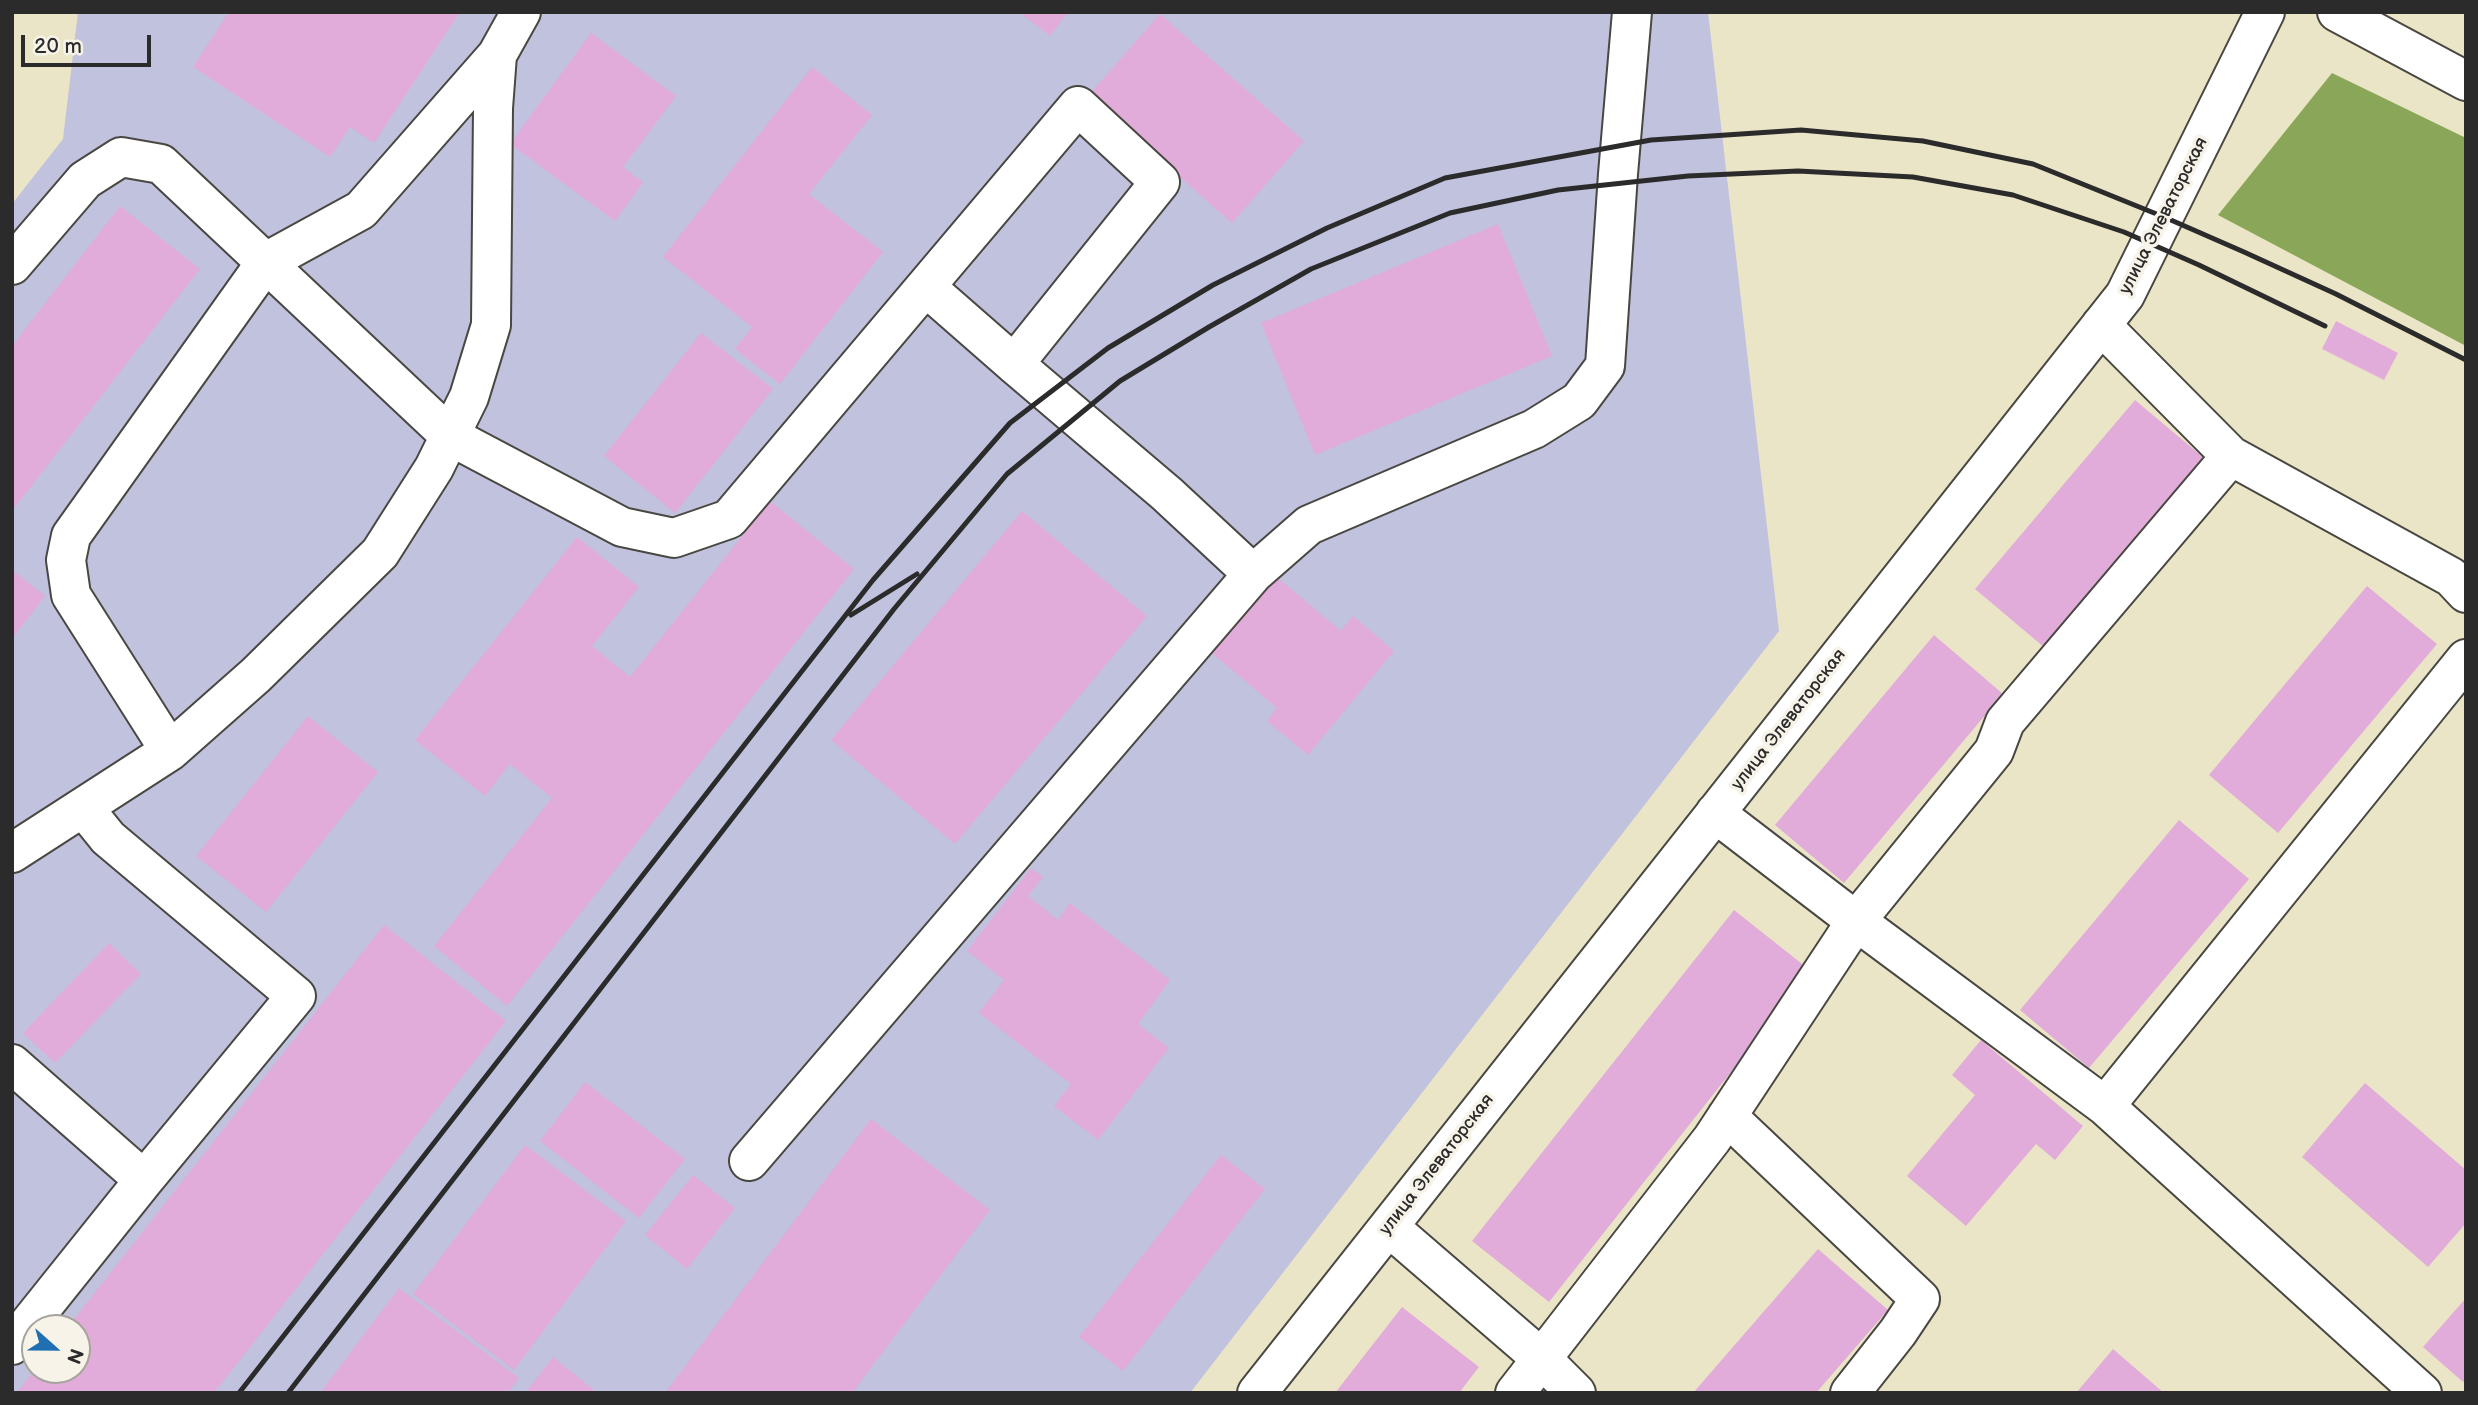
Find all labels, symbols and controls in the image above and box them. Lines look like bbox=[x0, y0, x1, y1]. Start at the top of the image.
scale bar bbox=[24, 21, 154, 65]
text: 20 m bbox=[34, 34, 82, 59]
street label: улица Элеваторская bbox=[2115, 134, 2213, 298]
street label: улица Элеваторская bbox=[1727, 645, 1851, 795]
street label: улица Элеваторская bbox=[1375, 1090, 1499, 1240]
north arrow bbox=[21, 1314, 91, 1384]
text: N bbox=[61, 1345, 87, 1367]

